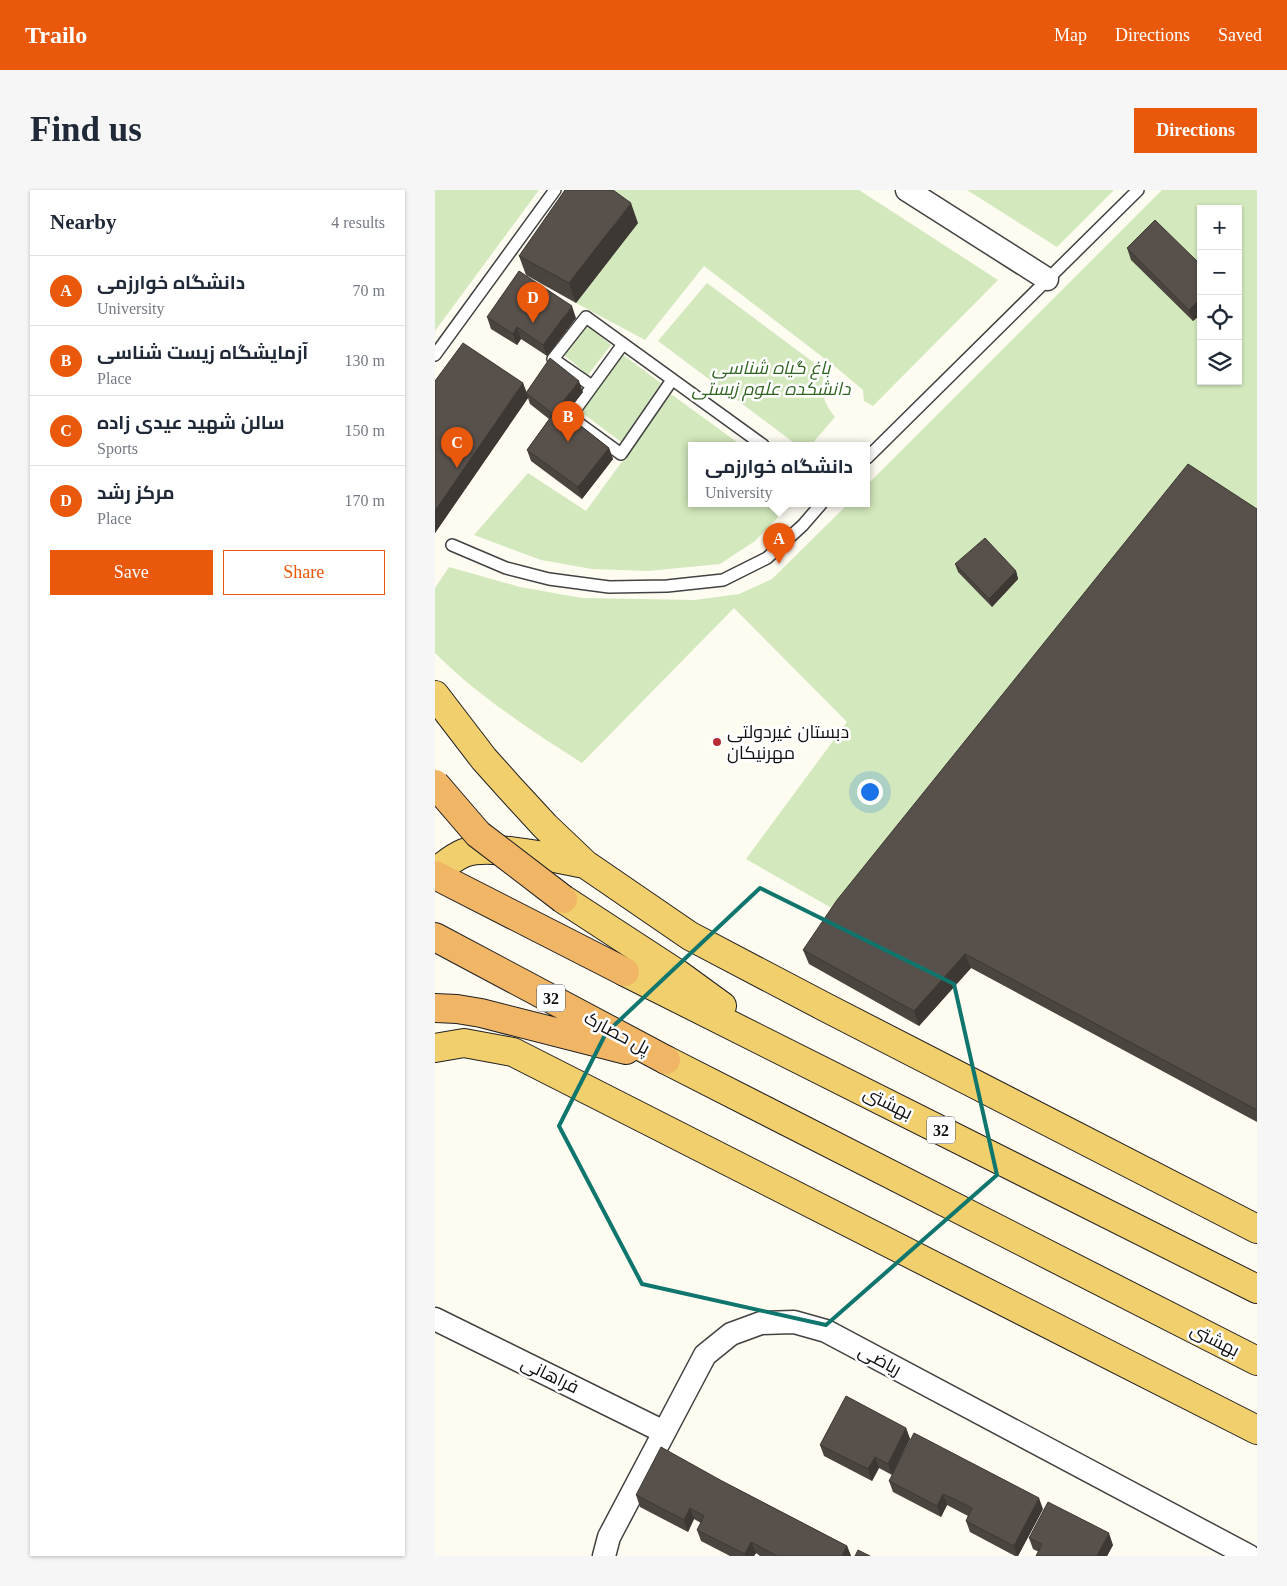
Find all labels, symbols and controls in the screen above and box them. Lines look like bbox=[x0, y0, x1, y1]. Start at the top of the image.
text: Trailo bbox=[25, 22, 87, 48]
text: Map bbox=[1054, 25, 1087, 45]
text: Directions bbox=[1115, 25, 1190, 45]
text: Saved bbox=[1218, 25, 1262, 45]
button: Directions bbox=[1134, 108, 1257, 153]
text: Find us bbox=[30, 110, 142, 149]
map controls bbox=[1197, 205, 1242, 385]
button: + bbox=[1197, 205, 1242, 250]
text: Nearby bbox=[50, 210, 117, 234]
text: 4 results bbox=[331, 214, 385, 231]
button: − bbox=[1197, 250, 1242, 295]
text: دانشگاه خوارزمی bbox=[97, 272, 245, 293]
text: A bbox=[60, 282, 72, 299]
text: 70 m bbox=[353, 282, 385, 299]
pin: D bbox=[517, 282, 549, 323]
button: locate bbox=[1197, 295, 1242, 340]
text: University bbox=[97, 300, 165, 317]
button: layers bbox=[1197, 340, 1242, 385]
text: آزمایشگاه زیست شناسی bbox=[97, 342, 308, 363]
text: B bbox=[61, 352, 71, 369]
text: 130 m bbox=[345, 352, 385, 369]
park label: باغ گیاه شناسی دانشکده علوم زیستی bbox=[692, 358, 852, 401]
text: Place bbox=[97, 370, 132, 387]
pin: B bbox=[552, 401, 584, 442]
text: سالن شهید عیدی زاده bbox=[97, 412, 284, 433]
text: C bbox=[60, 422, 72, 439]
text: 150 m bbox=[345, 422, 385, 439]
pin: C bbox=[441, 427, 473, 468]
text: Sports bbox=[97, 440, 138, 457]
popup bbox=[688, 442, 870, 507]
text: دانشگاه خوارزمی bbox=[705, 456, 853, 477]
text: مرکز رشد bbox=[97, 482, 174, 503]
text: University bbox=[705, 484, 773, 501]
text: D bbox=[60, 492, 72, 509]
text: 170 m bbox=[345, 492, 385, 509]
text: Place bbox=[97, 510, 132, 527]
pin: A bbox=[763, 523, 795, 564]
button: Save bbox=[50, 550, 213, 595]
button: Share bbox=[223, 550, 385, 595]
place label: دبستان غیردولتی مهرنیکان bbox=[727, 722, 849, 764]
marker: دبستان غیردولتی مهرنیکان bbox=[711, 736, 723, 748]
your location bbox=[857, 779, 883, 805]
road number: 32 bbox=[537, 984, 565, 1011]
street label: پل حصارک bbox=[580, 1007, 653, 1060]
street label: بهشتى bbox=[860, 1083, 916, 1124]
road number: 32 bbox=[927, 1116, 955, 1144]
street label: بهشتى bbox=[1187, 1319, 1243, 1362]
street label: ریاضی bbox=[855, 1340, 905, 1380]
street label: فراهانی bbox=[518, 1353, 582, 1398]

